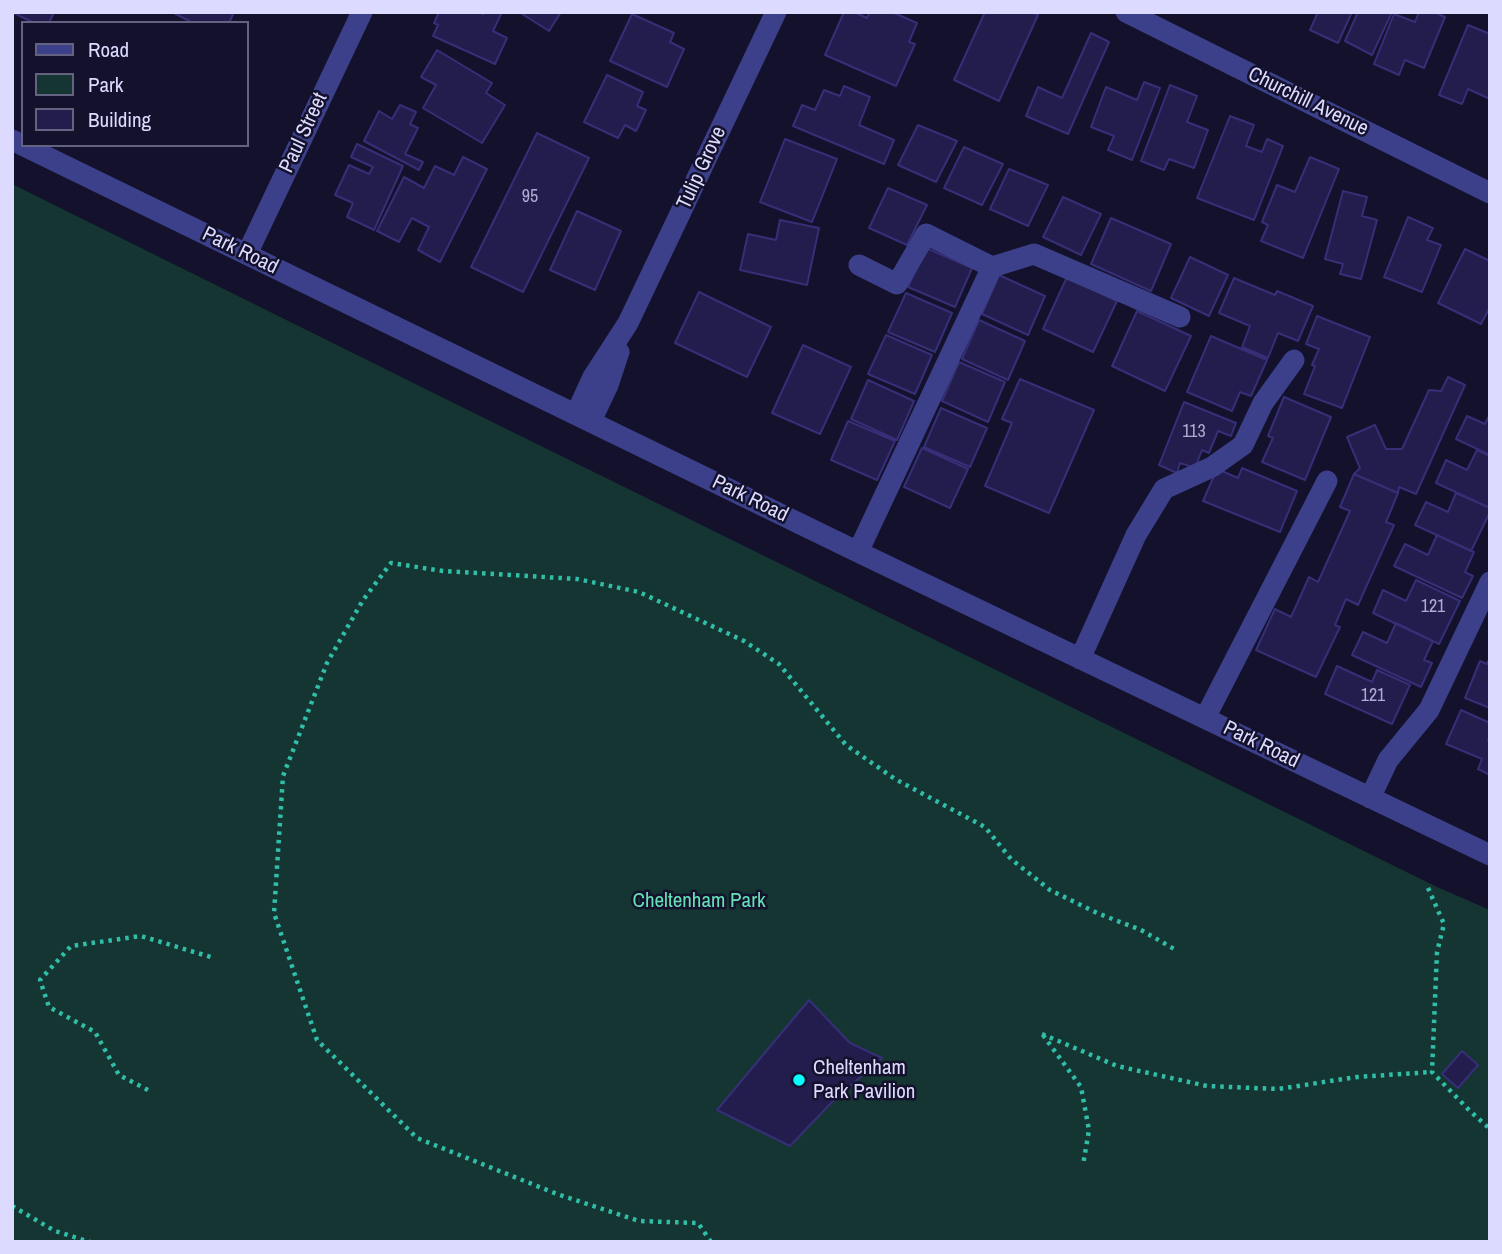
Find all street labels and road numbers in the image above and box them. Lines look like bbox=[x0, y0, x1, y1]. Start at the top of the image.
street label: Churchill Avenue bbox=[1244, 62, 1372, 142]
street label: Paul Street bbox=[275, 89, 333, 177]
street label: Tulip Grove bbox=[672, 123, 732, 213]
street label: Park Road bbox=[198, 222, 282, 280]
street label: Park Road bbox=[708, 470, 792, 528]
street label: Park Road bbox=[1219, 716, 1303, 774]

